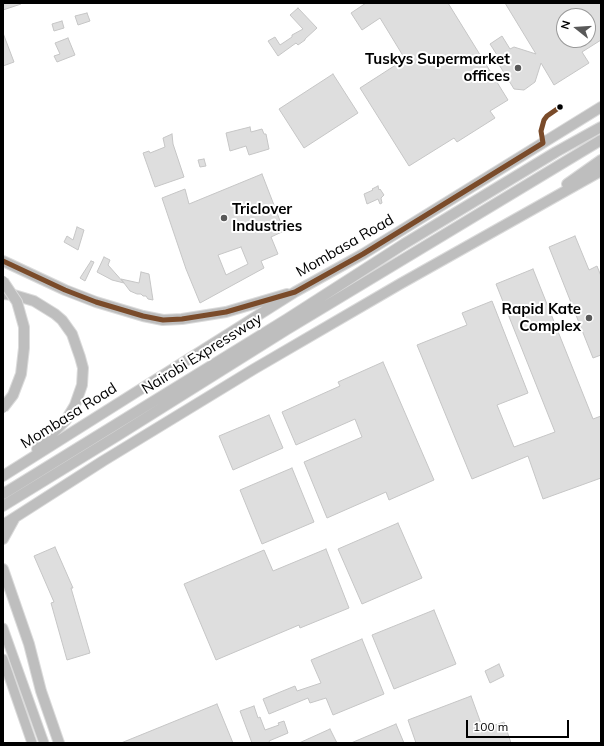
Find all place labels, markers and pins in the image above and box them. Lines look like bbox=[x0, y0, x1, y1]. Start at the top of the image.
place label: Tuskys Supermarket offices bbox=[365, 50, 510, 85]
marker: Tuskys Supermarket offices bbox=[513, 63, 523, 73]
unlabelled marker bbox=[555, 102, 565, 112]
place label: Triclover Industries bbox=[232, 200, 302, 235]
marker: Triclover Industries bbox=[219, 213, 229, 223]
place label: Rapid Kate Complex bbox=[502, 300, 581, 335]
marker: Rapid Kate Complex bbox=[584, 313, 594, 323]

